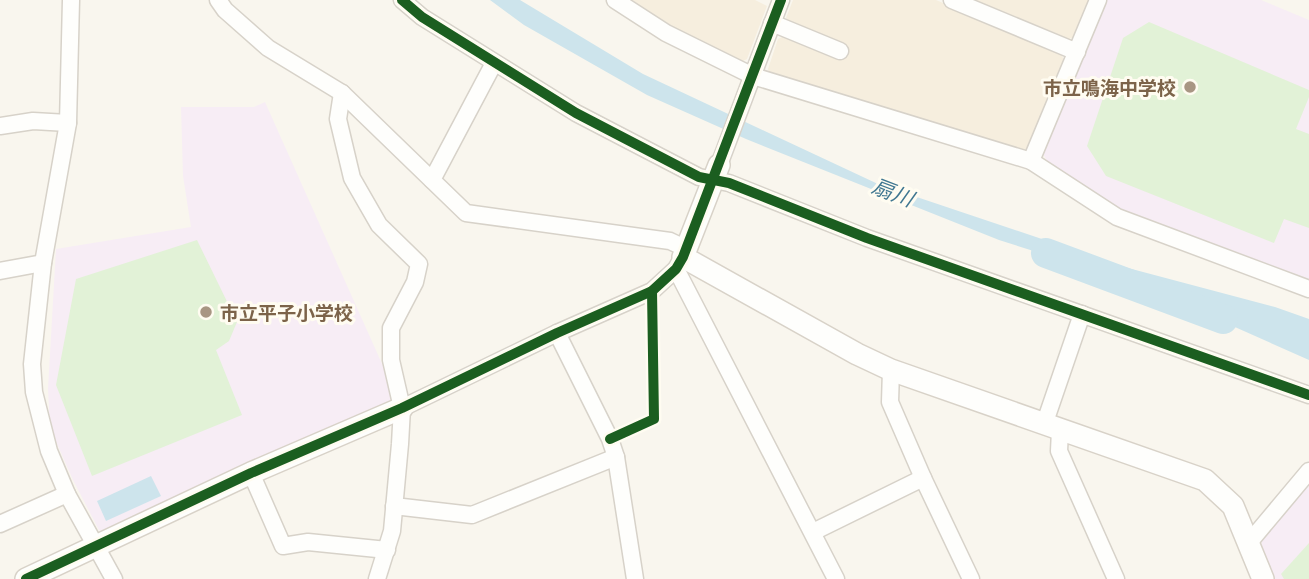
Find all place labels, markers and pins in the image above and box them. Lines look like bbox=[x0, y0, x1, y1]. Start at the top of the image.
place label: 市立鳴海中学校 bbox=[1043, 76, 1176, 99]
marker: 市立鳴海中学校 bbox=[1182, 79, 1198, 95]
place label: 市立平子小学校 bbox=[220, 301, 353, 324]
marker: 市立平子小学校 bbox=[198, 304, 214, 320]

